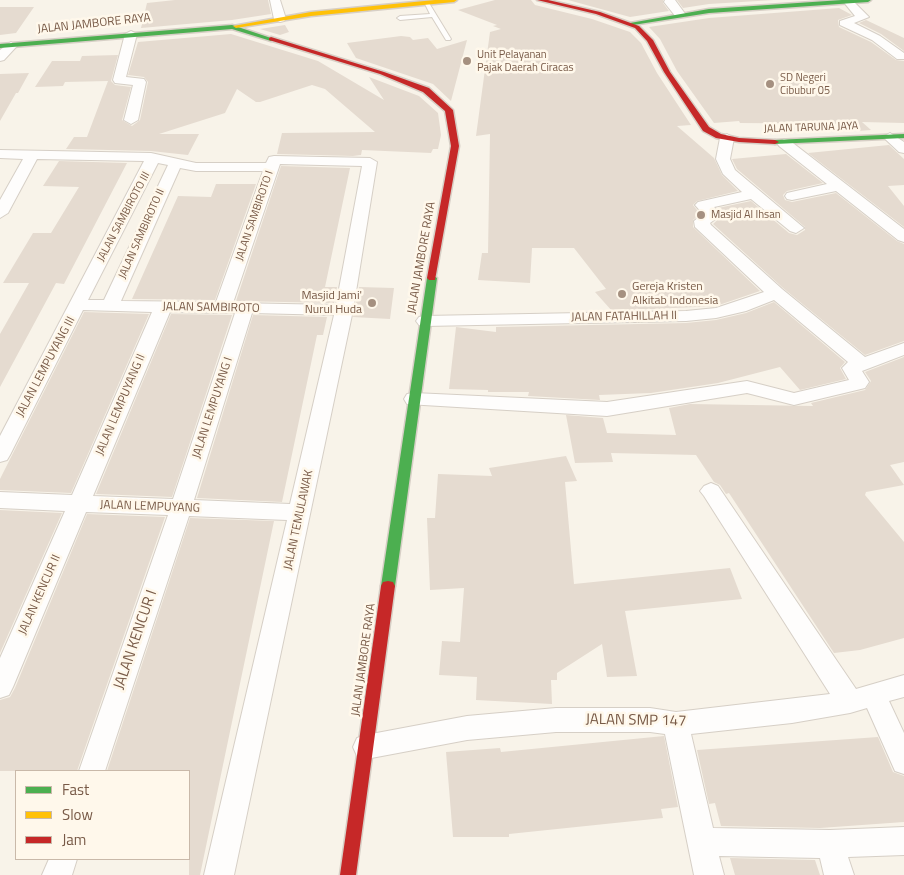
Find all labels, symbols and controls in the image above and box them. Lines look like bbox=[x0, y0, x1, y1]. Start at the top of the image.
street label: JALAN JAMBORE RAYA bbox=[37, 11, 151, 37]
place label: Unit Pelayanan Pajak Daerah Ciracas bbox=[477, 48, 574, 74]
marker: Unit Pelayanan Pajak Daerah Ciracas bbox=[461, 55, 473, 67]
place label: SD Negeri Cibubur 05 bbox=[780, 71, 830, 97]
marker: SD Negeri Cibubur 05 bbox=[764, 78, 776, 90]
street label: JALAN TARUNA JAYA bbox=[763, 120, 859, 136]
street label: JALAN SAMBIROTO I bbox=[233, 169, 277, 263]
street label: JALAN SAMBIROTO III bbox=[95, 170, 153, 264]
street label: JALAN SAMBIROTO II bbox=[116, 187, 168, 281]
street label: JALAN JAMBORE RAYA bbox=[405, 201, 439, 315]
place label: Masjid Al Ihsan bbox=[711, 208, 781, 222]
marker: Masjid Al Ihsan bbox=[695, 209, 707, 221]
place label: Gereja Kristen Alkitab Indonesia bbox=[632, 280, 718, 308]
marker: Gereja Kristen Alkitab Indonesia bbox=[616, 288, 628, 300]
place label: Masjid Jami' Nurul Huda bbox=[301, 289, 362, 317]
marker: Masjid Jami' Nurul Huda bbox=[366, 297, 378, 309]
street label: JALAN SAMBIROTO bbox=[162, 300, 260, 316]
street label: JALAN FATAHILLAH II bbox=[571, 309, 677, 325]
street label: JALAN LEMPUYANG III bbox=[13, 314, 79, 420]
street label: JALAN LEMPUYANG II bbox=[93, 352, 149, 458]
street label: JALAN LEMPUYANG I bbox=[190, 356, 236, 460]
street label: JALAN TEMULAWAK bbox=[281, 469, 317, 571]
street label: JALAN LEMPUYANG bbox=[100, 498, 200, 516]
street label: JALAN KENCUR II bbox=[16, 553, 64, 637]
street label: JALAN KENCUR I bbox=[111, 588, 161, 692]
street label: JALAN JAMBORE RAYA bbox=[349, 603, 379, 717]
street label: JALAN SMP 147 bbox=[585, 711, 687, 731]
legend bbox=[15, 770, 190, 860]
text: Fast bbox=[62, 778, 89, 801]
text: Slow bbox=[62, 803, 93, 826]
text: Jam bbox=[62, 828, 86, 851]

